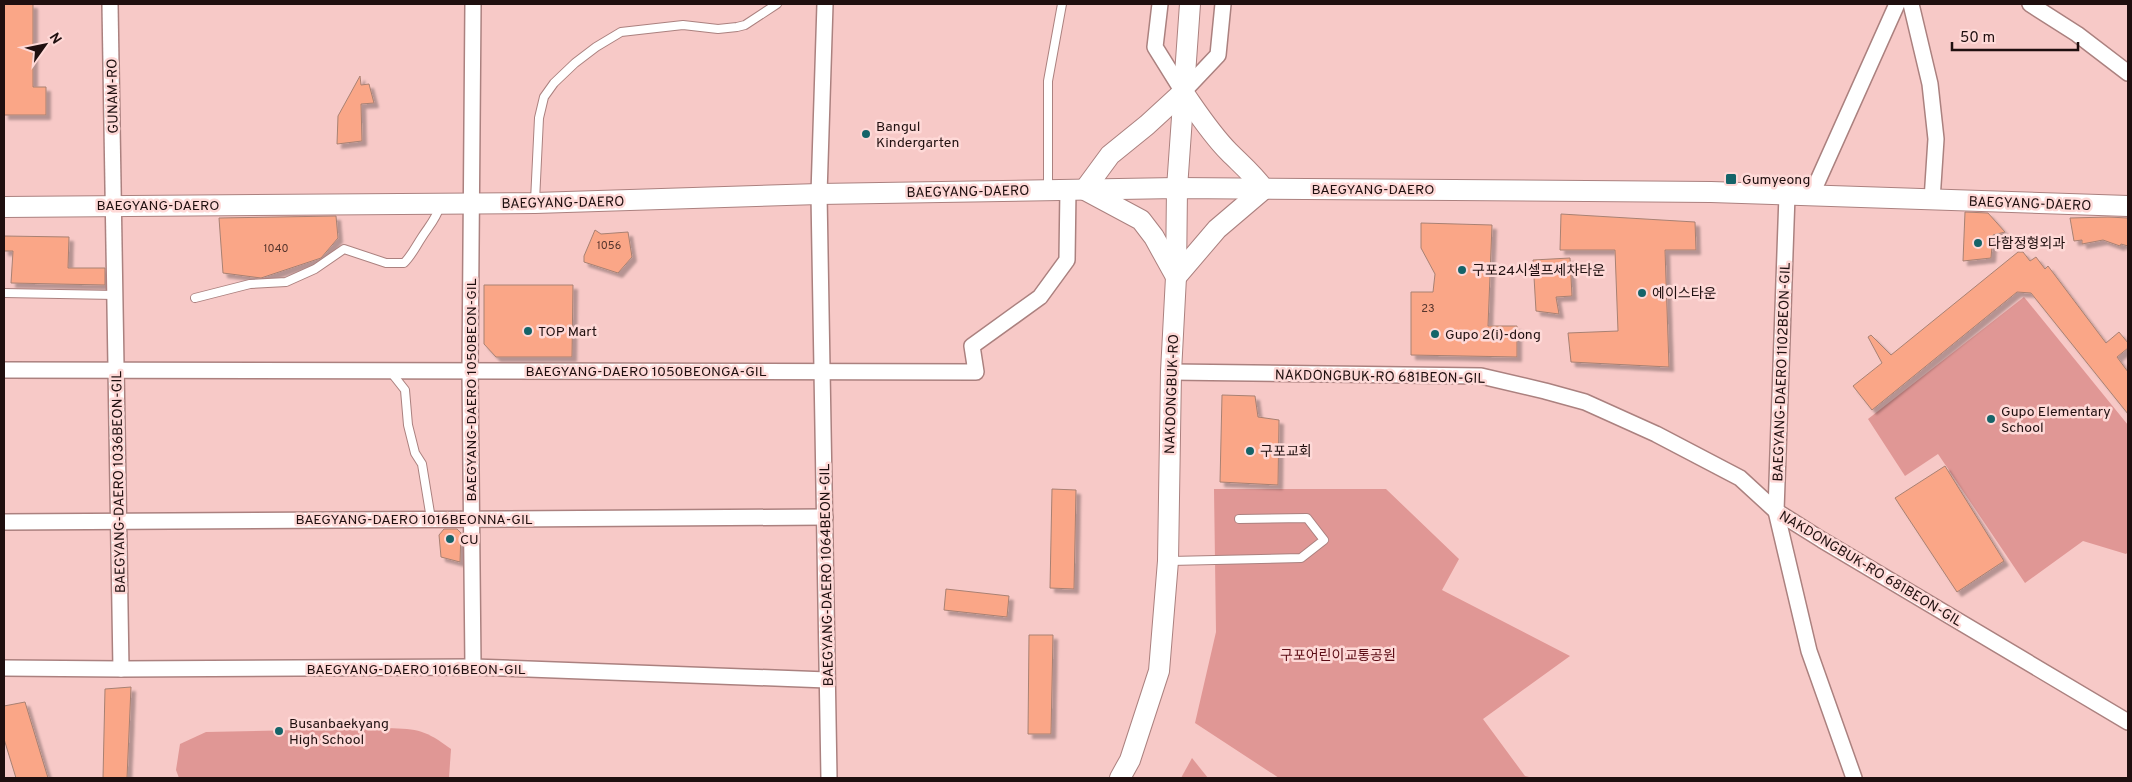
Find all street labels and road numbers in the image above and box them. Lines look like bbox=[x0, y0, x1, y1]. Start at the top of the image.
street label: GUNAM-RO bbox=[104, 58, 123, 134]
street label: BAEGYANG-DAERO bbox=[1312, 182, 1434, 199]
street label: BAEGYANG-DAERO bbox=[906, 183, 1030, 202]
street label: BAEGYANG-DAERO bbox=[501, 194, 625, 213]
street label: BAEGYANG-DAERO bbox=[1968, 194, 2092, 215]
street label: BAEGYANG-DAERO bbox=[97, 198, 219, 215]
street label: BAEGYANG-DAERO 1102BEON-GIL bbox=[1770, 262, 1795, 482]
street label: BAEGYANG-DAERO 1050BEON-GIL bbox=[464, 278, 481, 502]
street label: NAKDONGBUK-RO bbox=[1162, 334, 1183, 454]
street label: BAEGYANG-DAERO 1050BEONGA-GIL bbox=[525, 364, 767, 381]
street label: NAKDONGBUK-RO 681BEON-GIL bbox=[1275, 367, 1485, 388]
street label: BAEGYANG-DAERO 1036BEON-GIL bbox=[109, 371, 130, 593]
street label: BAEGYANG-DAERO 1064BEON-GIL bbox=[817, 463, 838, 686]
street label: NAKDONGBUK-RO 681BEON-GIL bbox=[1776, 508, 1965, 631]
street label: BAEGYANG-DAERO 1016BEONNA-GIL bbox=[295, 512, 533, 529]
street label: BAEGYANG-DAERO 1016BEON-GIL bbox=[306, 662, 526, 679]

